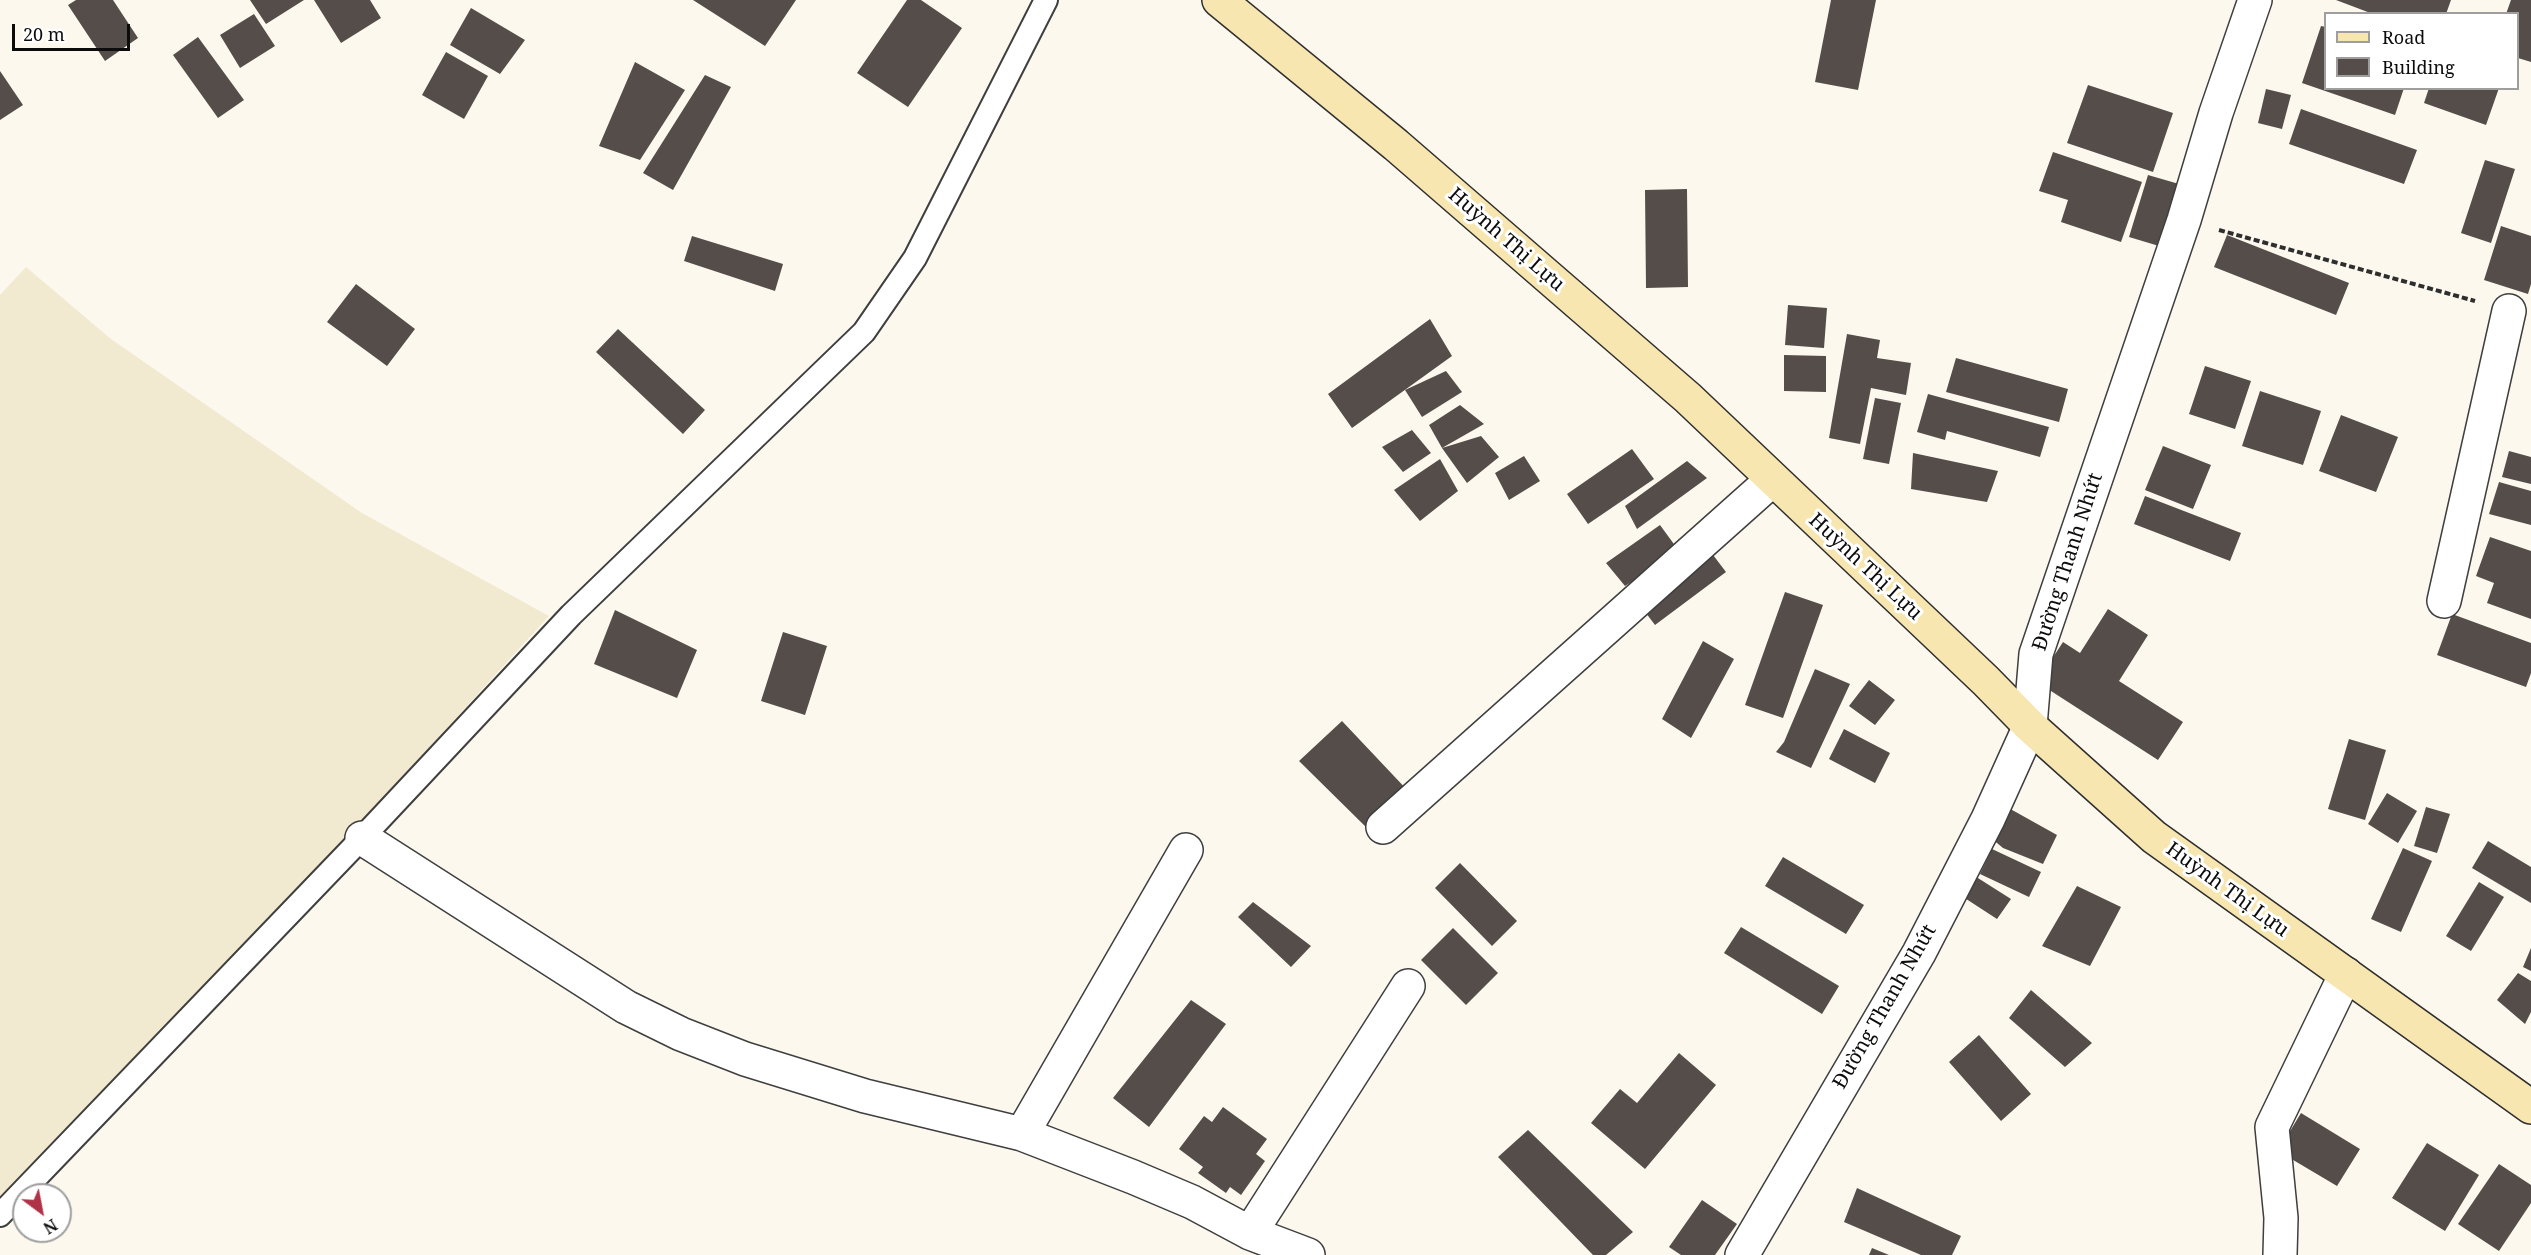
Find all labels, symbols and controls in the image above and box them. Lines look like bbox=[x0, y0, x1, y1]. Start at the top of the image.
scale bar bbox=[15, 12, 134, 50]
legend bbox=[2324, 12, 2519, 90]
text: 20 m bbox=[23, 22, 65, 46]
text: Road bbox=[2382, 25, 2425, 49]
text: Building bbox=[2382, 55, 2455, 79]
street label: Huỳnh Thị Lựu bbox=[1443, 183, 1569, 297]
street label: Đường Thanh Nhứt bbox=[2028, 470, 2108, 654]
street label: Huỳnh Thị Lựu bbox=[1803, 508, 1927, 626]
street label: Huỳnh Thị Lựu bbox=[2161, 837, 2293, 943]
street label: Đường Thanh Nhứt bbox=[1828, 921, 1942, 1093]
north arrow bbox=[12, 1183, 72, 1243]
text: N bbox=[39, 1214, 62, 1239]

